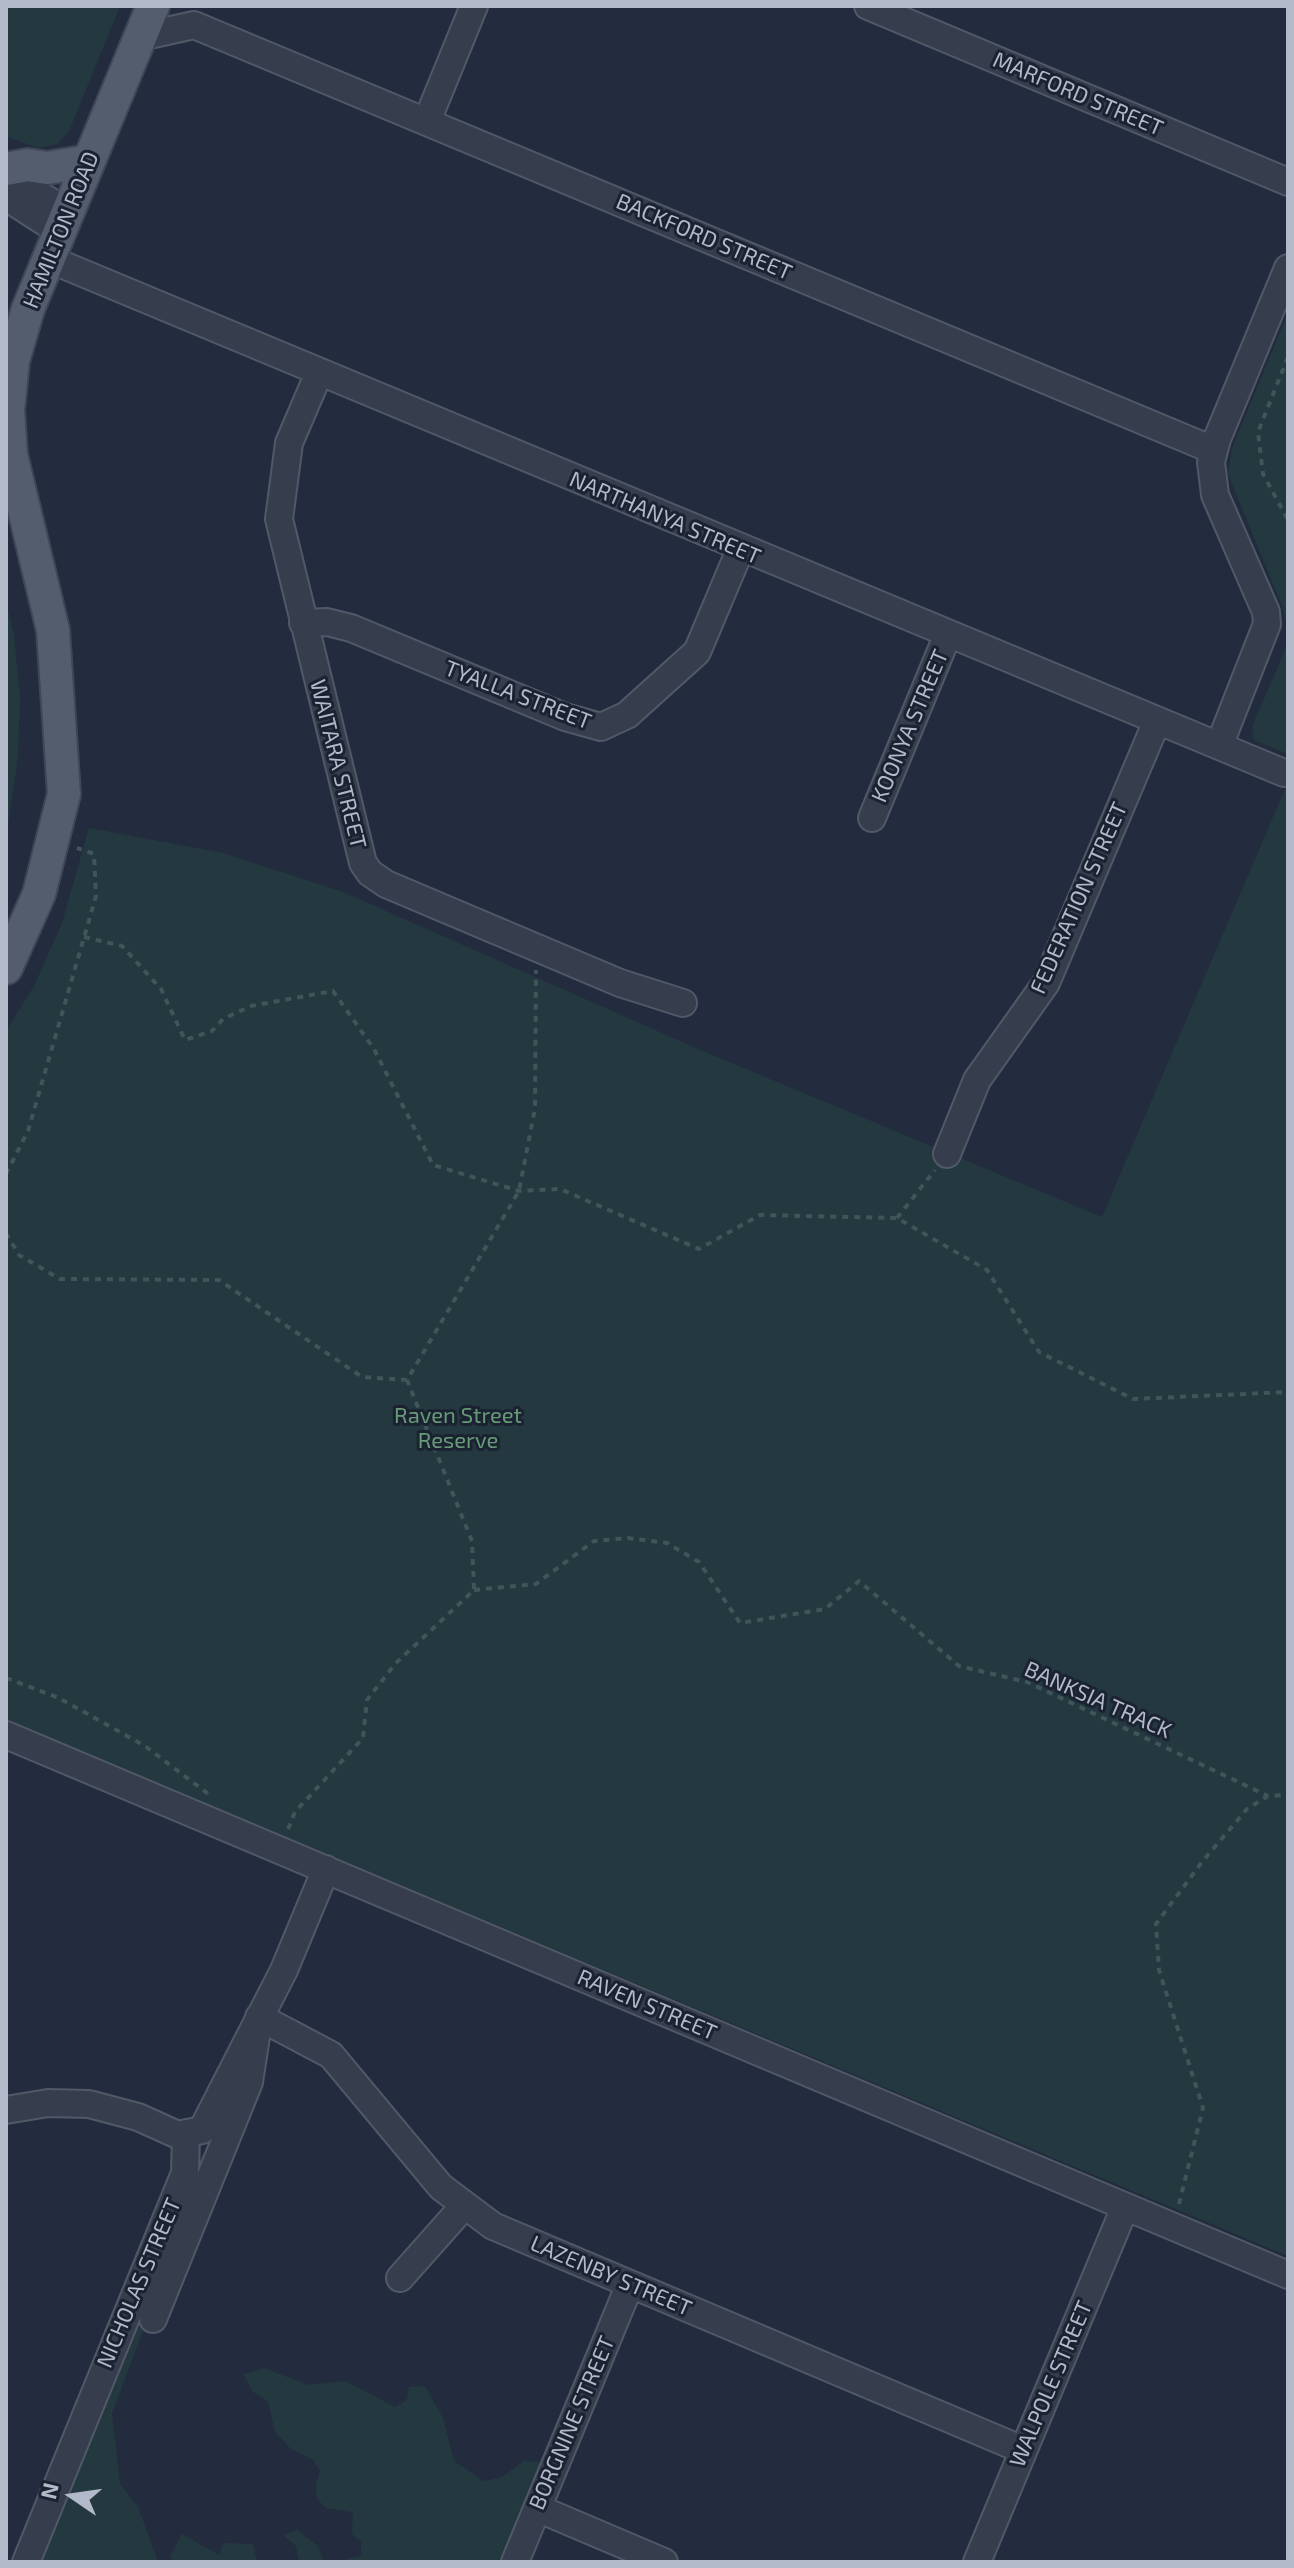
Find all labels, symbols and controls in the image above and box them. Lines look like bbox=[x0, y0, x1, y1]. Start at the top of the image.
street label: MARFORD STREET bbox=[989, 46, 1167, 142]
street label: HAMILTON ROAD bbox=[18, 148, 104, 312]
street label: BACKFORD STREET bbox=[612, 188, 796, 286]
street label: NARTHANYA STREET bbox=[565, 466, 765, 570]
street label: KOONYA STREET bbox=[866, 646, 954, 806]
street label: TYALLA STREET bbox=[441, 655, 595, 735]
street label: WAITARA STREET bbox=[304, 677, 372, 851]
street label: FEDERATION STREET bbox=[1025, 798, 1133, 998]
park label: Raven Street Reserve bbox=[394, 1403, 522, 1454]
street label: BANKSIA TRACK bbox=[1020, 1656, 1176, 1744]
street label: RAVEN STREET bbox=[573, 1964, 721, 2046]
street label: NICHOLAS STREET bbox=[91, 2194, 187, 2372]
street label: LAZENBY STREET bbox=[527, 2230, 695, 2322]
street label: WALPOLE STREET bbox=[1004, 2297, 1098, 2471]
street label: BORGNINE STREET bbox=[524, 2332, 620, 2514]
north arrow bbox=[32, 2456, 112, 2536]
text: N bbox=[34, 2480, 63, 2501]

